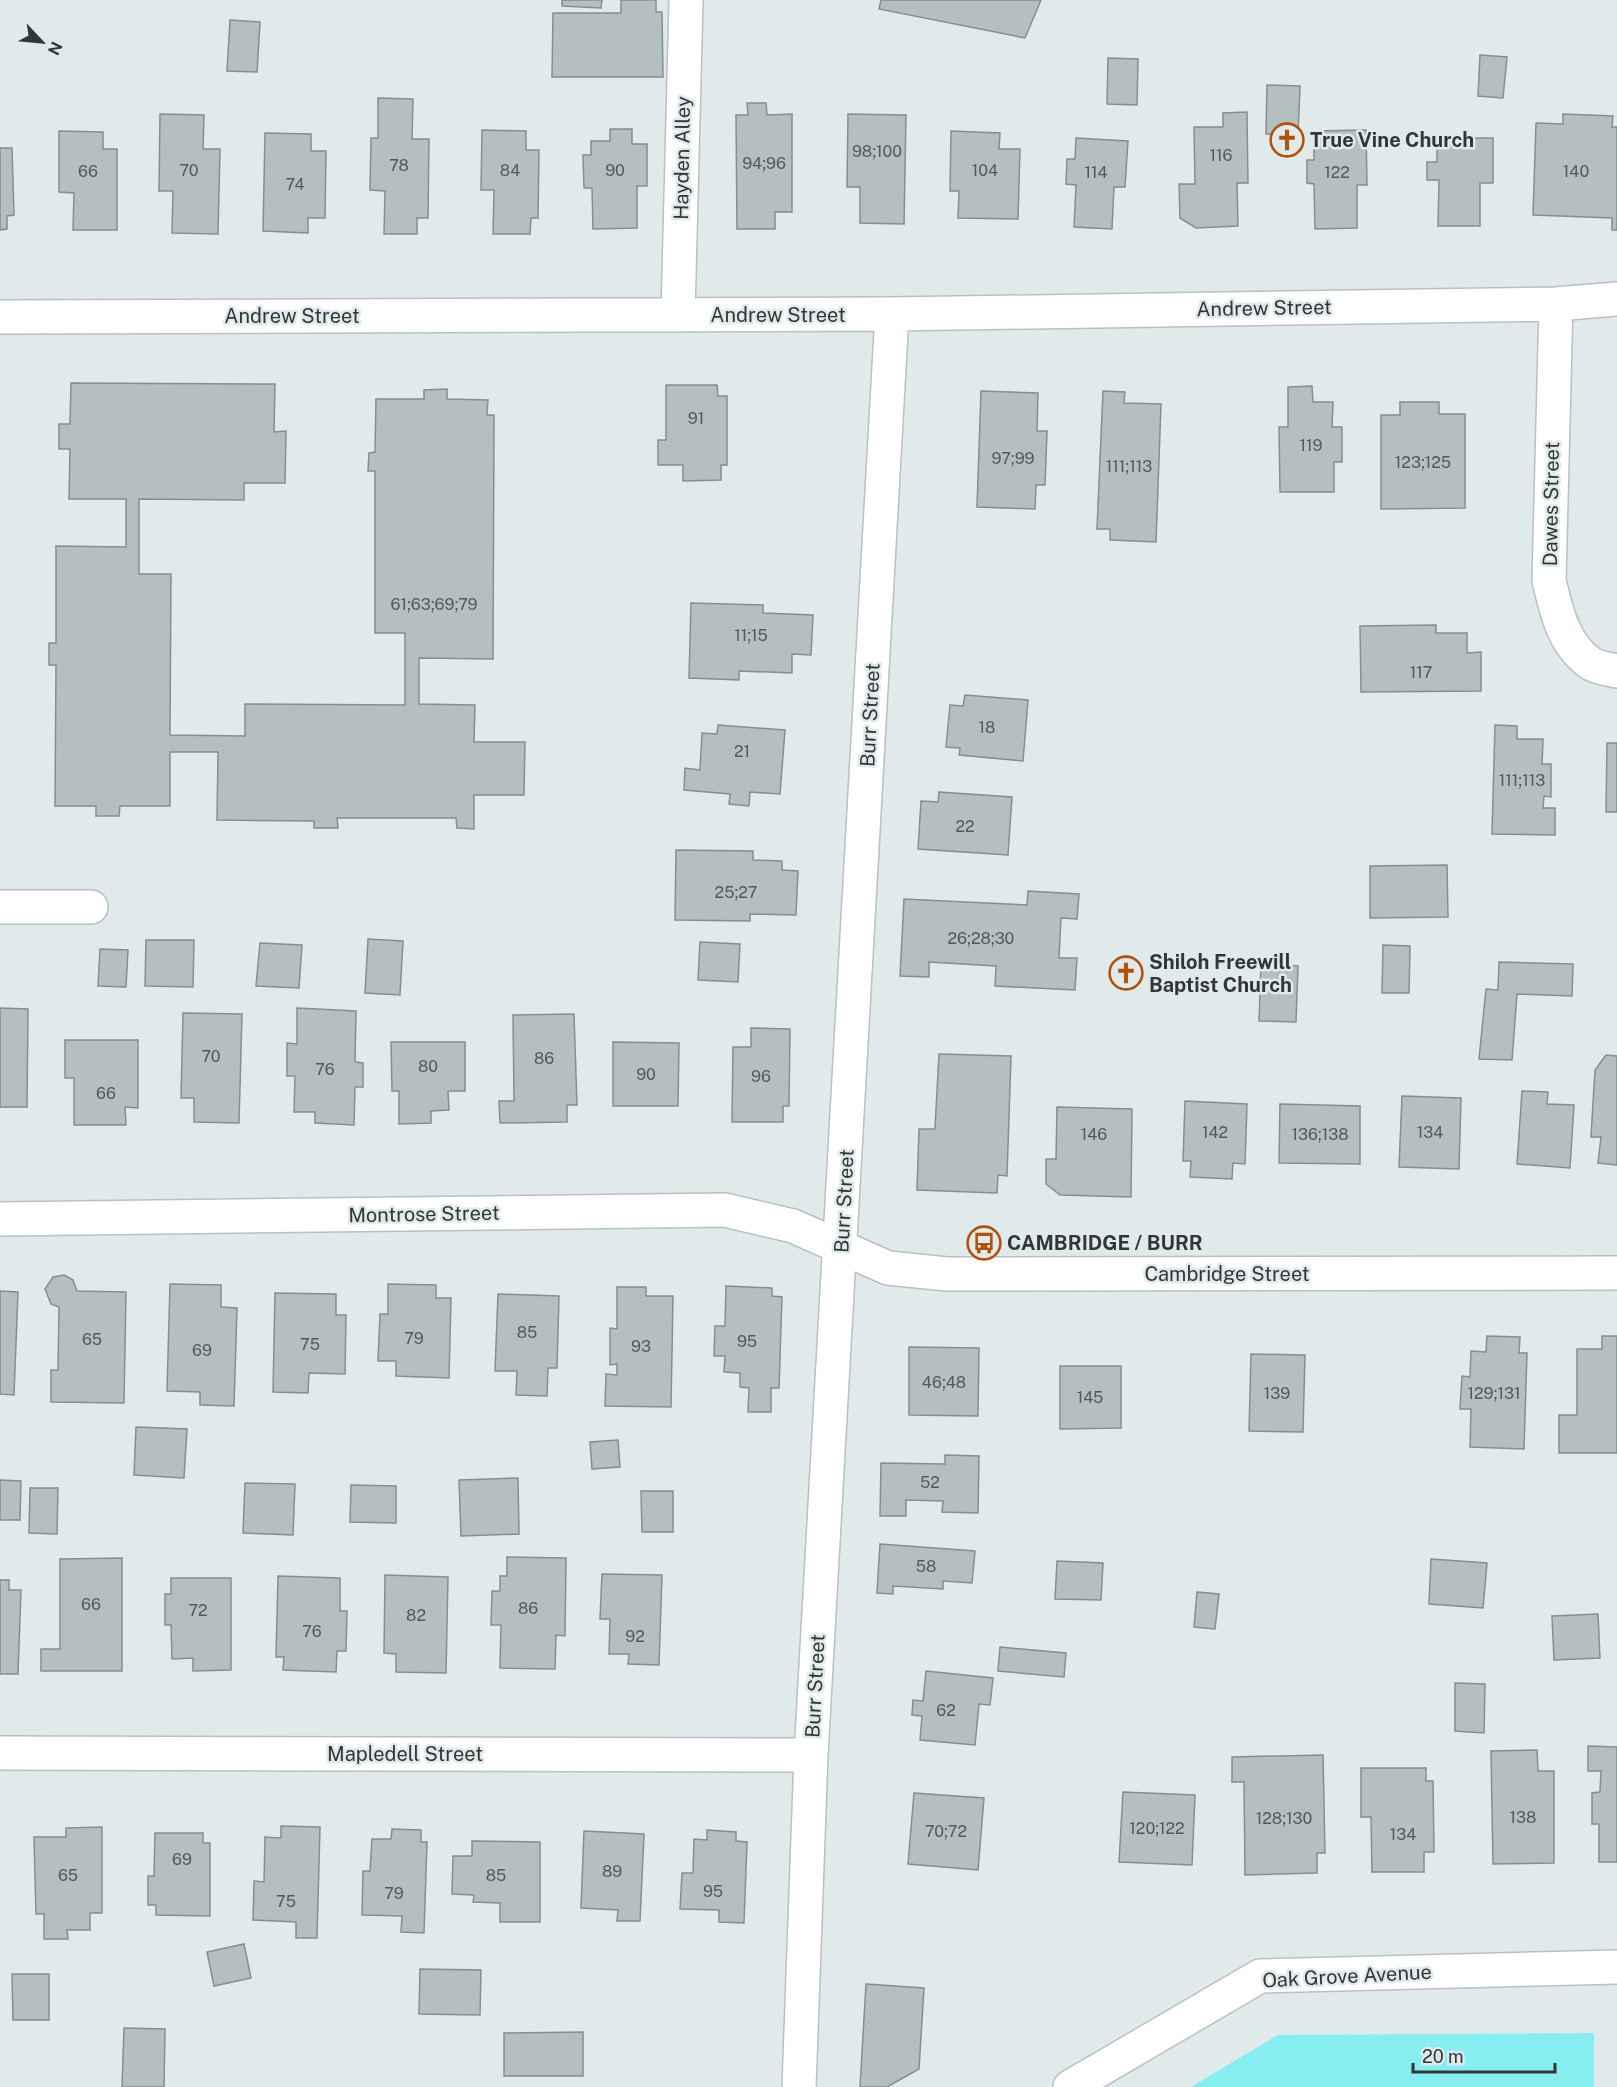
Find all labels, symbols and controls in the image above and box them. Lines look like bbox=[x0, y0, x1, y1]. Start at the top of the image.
north arrow bbox=[12, 12, 72, 72]
text: N bbox=[44, 39, 66, 58]
street label: Hayden Alley bbox=[669, 96, 695, 220]
church icon: True Vine Church bbox=[1269, 122, 1305, 158]
place label: True Vine Church bbox=[1310, 128, 1474, 152]
house number: 98;100 bbox=[852, 142, 902, 161]
house number: 116 bbox=[1210, 146, 1233, 165]
house number: 94;96 bbox=[742, 154, 786, 173]
house number: 78 bbox=[389, 156, 409, 175]
house number: 70 bbox=[179, 161, 199, 180]
house number: 84 bbox=[500, 161, 520, 180]
house number: 90 bbox=[605, 161, 625, 180]
house number: 104 bbox=[972, 161, 998, 180]
house number: 66 bbox=[78, 162, 98, 181]
house number: 140 bbox=[1563, 162, 1589, 181]
house number: 114 bbox=[1084, 163, 1108, 182]
house number: 122 bbox=[1324, 163, 1350, 182]
house number: 74 bbox=[285, 175, 305, 194]
street label: Andrew Street bbox=[1196, 295, 1332, 321]
street label: Andrew Street bbox=[710, 303, 846, 327]
street label: Andrew Street bbox=[224, 304, 360, 328]
house number: 91 bbox=[688, 409, 704, 428]
house number: 119 bbox=[1299, 436, 1323, 455]
street label: Dawes Street bbox=[1538, 442, 1564, 566]
house number: 97;99 bbox=[991, 449, 1035, 468]
house number: 123;125 bbox=[1395, 453, 1451, 472]
house number: 111;113 bbox=[1106, 457, 1152, 476]
house number: 61;63;69;79 bbox=[390, 595, 478, 614]
house number: 11;15 bbox=[734, 626, 768, 645]
street label: Burr Street bbox=[855, 662, 885, 768]
house number: 117 bbox=[1410, 663, 1432, 682]
house number: 18 bbox=[979, 718, 995, 737]
house number: 21 bbox=[734, 742, 750, 761]
house number: 111;113 bbox=[1499, 771, 1545, 790]
house number: 22 bbox=[955, 817, 975, 836]
house number: 25;27 bbox=[715, 883, 757, 902]
house number: 26;28;30 bbox=[948, 929, 1015, 948]
place label: Shiloh Freewill Baptist Church bbox=[1149, 950, 1292, 997]
church icon: Shiloh Freewill Baptist Church bbox=[1108, 955, 1144, 991]
house number: 70 bbox=[201, 1047, 221, 1066]
house number: 86 bbox=[534, 1049, 554, 1068]
house number: 80 bbox=[418, 1057, 438, 1076]
house number: 76 bbox=[315, 1060, 335, 1079]
house number: 90 bbox=[636, 1065, 656, 1084]
house number: 96 bbox=[751, 1067, 771, 1086]
house number: 66 bbox=[96, 1084, 116, 1103]
house number: 142 bbox=[1202, 1123, 1228, 1142]
house number: 134 bbox=[1417, 1123, 1443, 1142]
house number: 146 bbox=[1081, 1125, 1107, 1144]
house number: 136;138 bbox=[1291, 1125, 1349, 1144]
street label: Burr Street bbox=[829, 1148, 859, 1254]
street label: Montrose Street bbox=[348, 1201, 500, 1227]
bus stop icon: CAMBRIDGE / BURR bbox=[966, 1225, 1002, 1261]
place label: CAMBRIDGE / BURR bbox=[1007, 1231, 1203, 1255]
street label: Cambridge Street bbox=[1144, 1262, 1310, 1286]
house number: 85 bbox=[517, 1323, 537, 1342]
house number: 79 bbox=[404, 1329, 424, 1348]
house number: 65 bbox=[82, 1330, 102, 1349]
house number: 95 bbox=[737, 1332, 757, 1351]
house number: 75 bbox=[300, 1335, 320, 1354]
house number: 93 bbox=[631, 1337, 651, 1356]
house number: 69 bbox=[192, 1341, 212, 1360]
house number: 46;48 bbox=[922, 1373, 966, 1392]
house number: 139 bbox=[1264, 1384, 1290, 1403]
house number: 129;131 bbox=[1468, 1384, 1520, 1403]
house number: 145 bbox=[1077, 1388, 1103, 1407]
house number: 52 bbox=[920, 1473, 940, 1492]
house number: 58 bbox=[916, 1557, 936, 1576]
house number: 66 bbox=[81, 1595, 101, 1614]
house number: 86 bbox=[518, 1599, 538, 1618]
house number: 72 bbox=[188, 1601, 208, 1620]
house number: 82 bbox=[406, 1606, 426, 1625]
house number: 76 bbox=[302, 1622, 322, 1641]
house number: 92 bbox=[625, 1627, 645, 1646]
street label: Burr Street bbox=[800, 1633, 830, 1739]
house number: 62 bbox=[936, 1701, 956, 1720]
street label: Mapledell Street bbox=[327, 1742, 483, 1766]
house number: 138 bbox=[1510, 1808, 1536, 1827]
house number: 128;130 bbox=[1256, 1809, 1312, 1828]
house number: 120;122 bbox=[1129, 1819, 1185, 1838]
house number: 70;72 bbox=[925, 1822, 967, 1841]
house number: 134 bbox=[1390, 1825, 1416, 1844]
house number: 69 bbox=[172, 1850, 192, 1869]
house number: 89 bbox=[602, 1862, 622, 1881]
house number: 65 bbox=[58, 1866, 78, 1885]
house number: 85 bbox=[486, 1866, 506, 1885]
house number: 95 bbox=[703, 1882, 723, 1901]
house number: 79 bbox=[384, 1884, 404, 1903]
house number: 75 bbox=[276, 1892, 296, 1911]
street label: Oak Grove Avenue bbox=[1262, 1960, 1432, 1992]
scale bar bbox=[1413, 2036, 1556, 2074]
text: 20 m bbox=[1422, 2046, 1464, 2067]

